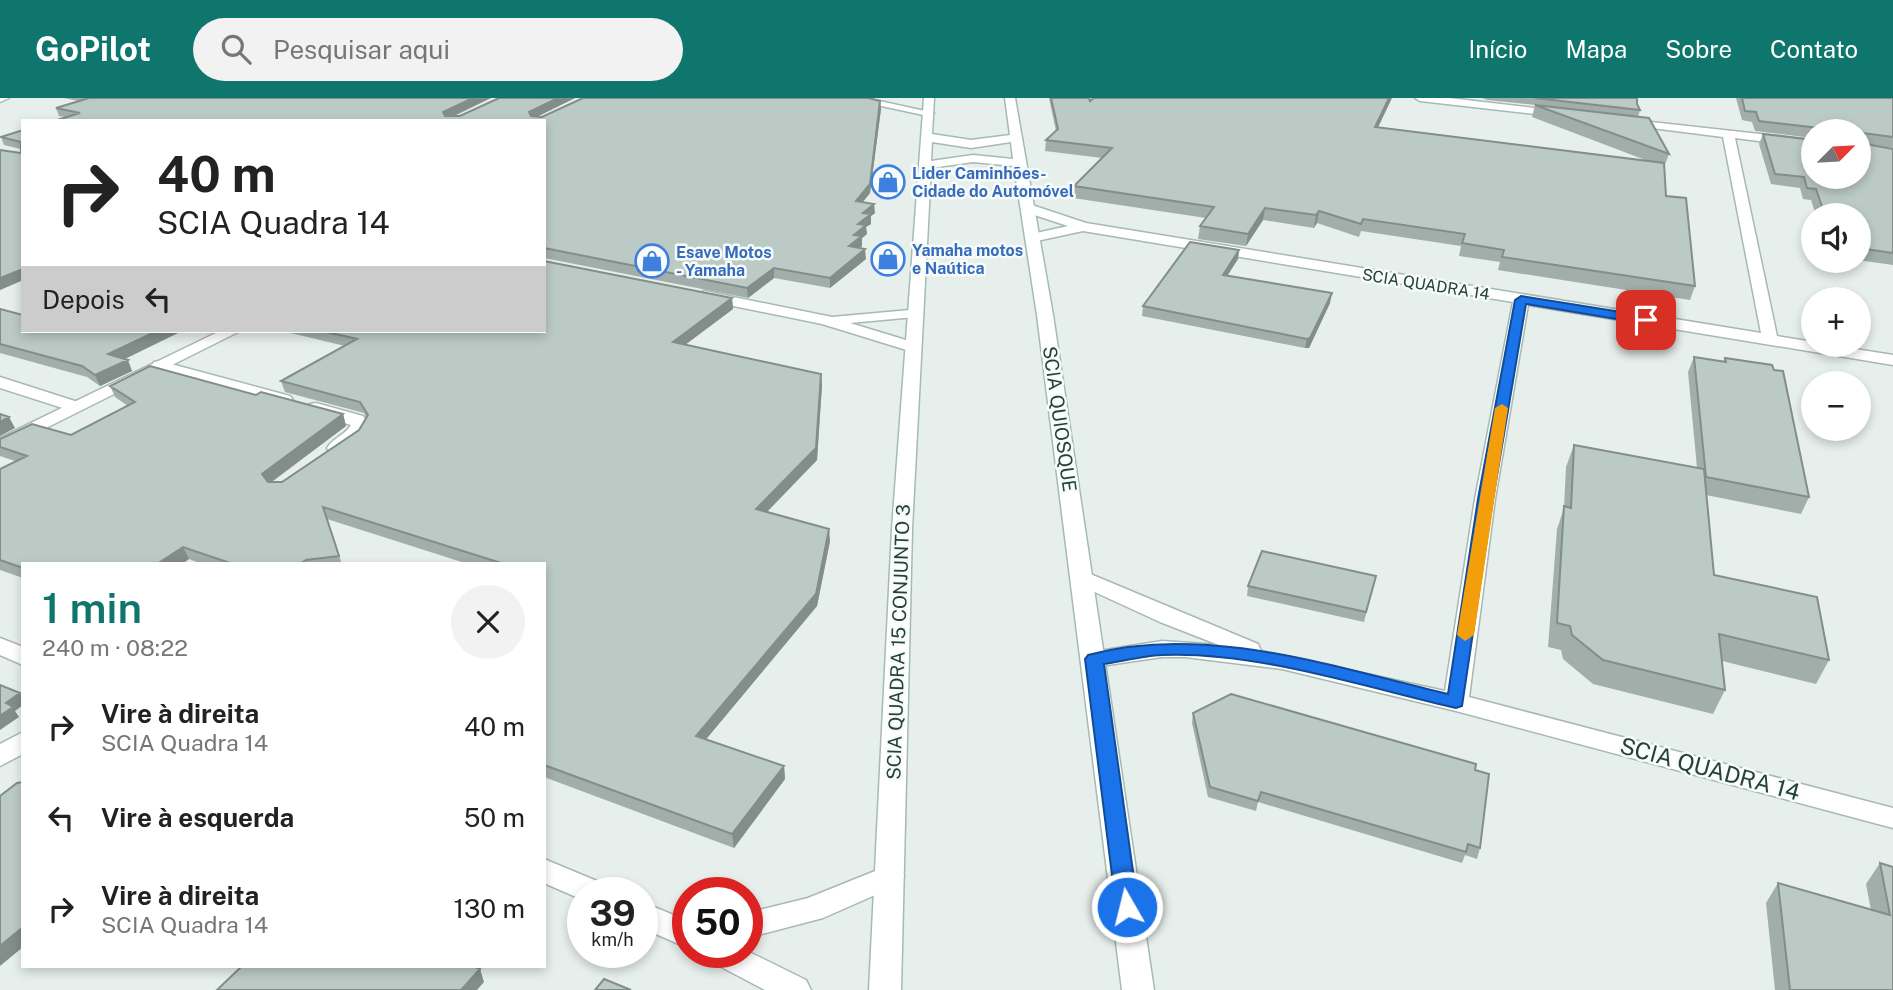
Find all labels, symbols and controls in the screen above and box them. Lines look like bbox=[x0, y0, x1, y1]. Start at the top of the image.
search box bbox=[193, 18, 683, 81]
text: GoPilot bbox=[35, 30, 151, 68]
icon: search bbox=[217, 30, 255, 68]
text: Pesquisar aqui bbox=[273, 34, 450, 65]
text: Início bbox=[1469, 35, 1527, 63]
text: Mapa bbox=[1565, 35, 1627, 63]
text: Sobre bbox=[1665, 35, 1732, 63]
text: Contato bbox=[1770, 35, 1858, 63]
north arrow bbox=[1801, 119, 1871, 189]
map controls bbox=[1801, 119, 1871, 441]
text: 40 m bbox=[157, 145, 276, 203]
icon: right bbox=[42, 147, 133, 238]
shop icon: Lider Caminhões- Cidade do Automóvel bbox=[869, 163, 907, 201]
place label: Lider Caminhões- Cidade do Automóvel bbox=[912, 164, 1074, 201]
button: sound bbox=[1801, 203, 1871, 273]
text: SCIA Quadra 14 bbox=[157, 204, 390, 241]
shop icon: Yamaha motos e Naútica bbox=[869, 240, 907, 278]
place label: Yamaha motos e Naútica bbox=[912, 241, 1023, 278]
shop icon: Esave Motos - Yamaha bbox=[633, 242, 671, 280]
place label: Esave Motos - Yamaha bbox=[676, 243, 772, 280]
street label: SCIA QUADRA 14 bbox=[1361, 265, 1491, 304]
icon: left bbox=[139, 280, 177, 318]
text: Depois bbox=[42, 284, 125, 315]
button: + bbox=[1801, 287, 1871, 357]
pin bbox=[1616, 290, 1676, 350]
icon: arrive bbox=[1627, 301, 1665, 339]
street label: SCIA QUIOSQUE bbox=[1039, 345, 1081, 493]
button: − bbox=[1801, 371, 1871, 441]
street label: SCIA QUADRA 15 CONJUNTO 3 bbox=[882, 504, 914, 780]
text: 1 min bbox=[42, 583, 142, 632]
button: close bbox=[451, 585, 525, 659]
text: 240 m · 08:22 bbox=[42, 634, 188, 661]
text: Vire à direita bbox=[101, 698, 259, 729]
icon: right bbox=[42, 708, 80, 746]
text: 40 m bbox=[464, 711, 525, 742]
text: SCIA Quadra 14 bbox=[101, 729, 268, 756]
street label: SCIA QUADRA 14 bbox=[1617, 732, 1803, 806]
icon: left bbox=[42, 799, 80, 837]
text: Vire à esquerda bbox=[101, 802, 294, 833]
text: 50 m bbox=[464, 802, 525, 833]
position arrow bbox=[1090, 870, 1164, 944]
speed limit sign: 50 bbox=[672, 877, 763, 968]
text: Vire à direita bbox=[101, 880, 259, 911]
icon: right bbox=[42, 890, 80, 928]
text: 130 m bbox=[453, 893, 525, 924]
text: 39 bbox=[589, 893, 636, 934]
text: SCIA Quadra 14 bbox=[101, 911, 268, 938]
text: km/h bbox=[591, 929, 634, 950]

